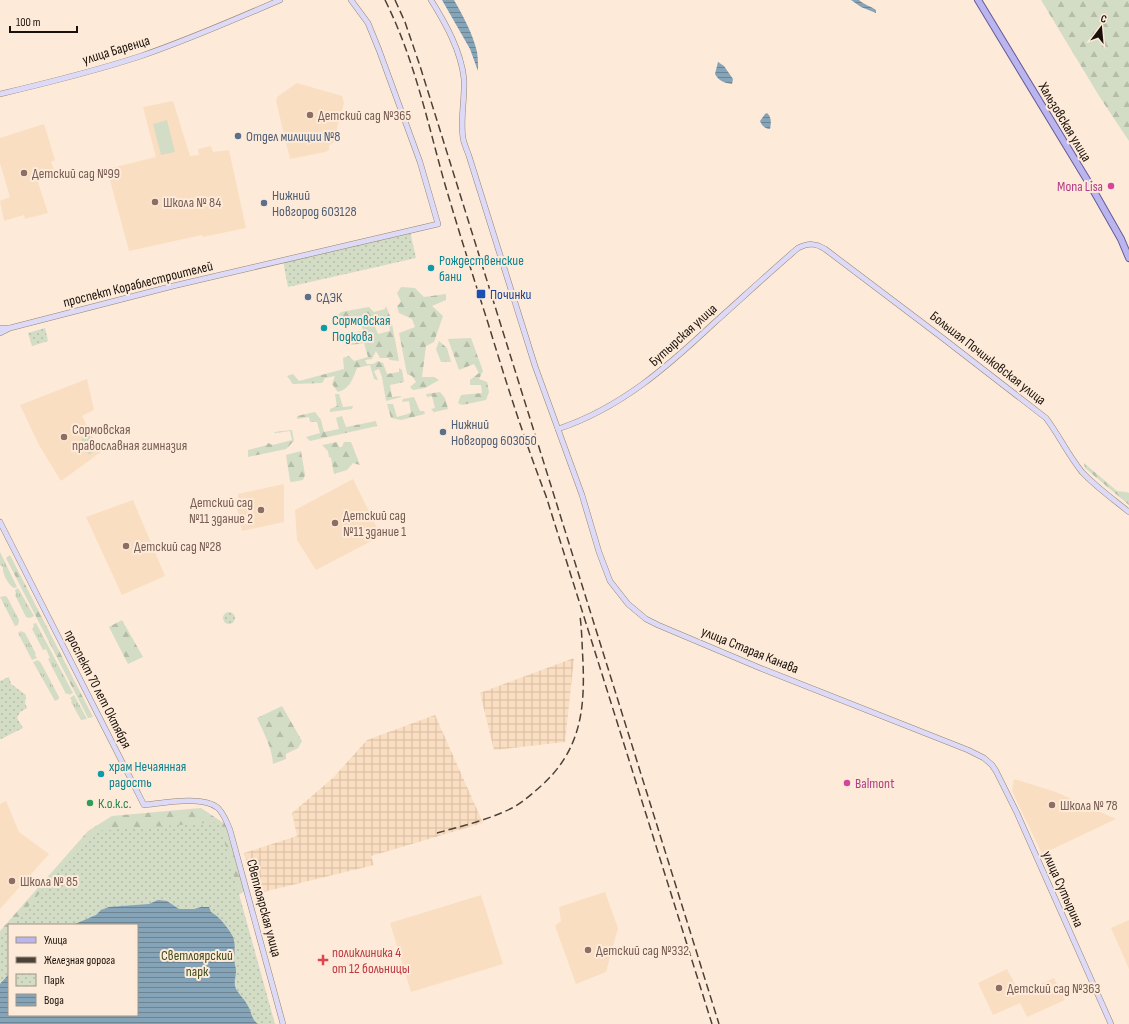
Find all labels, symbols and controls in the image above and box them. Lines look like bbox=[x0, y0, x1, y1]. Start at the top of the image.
scale bar bbox=[10, 8, 77, 34]
north arrow bbox=[1081, 8, 1121, 48]
text: С bbox=[1099, 12, 1108, 26]
text: 100 m bbox=[16, 15, 41, 30]
street label: улица Баренца bbox=[80, 32, 152, 68]
street label: Хальзовская улица bbox=[1034, 79, 1095, 165]
place label: Детский сад №365 bbox=[318, 107, 411, 124]
marker: Детский сад №365 bbox=[305, 110, 315, 120]
place label: Отдел милиции №8 bbox=[246, 128, 340, 145]
marker: Отдел милиции №8 bbox=[233, 131, 243, 141]
place label: Детский сад №99 bbox=[32, 165, 120, 182]
marker: Детский сад №99 bbox=[19, 168, 29, 178]
place label: Mona Lisa bbox=[1057, 178, 1103, 195]
marker: Mona Lisa bbox=[1106, 181, 1116, 191]
place label: Нижний Новгород 603128 bbox=[272, 187, 357, 220]
place label: Школа № 84 bbox=[163, 194, 221, 211]
marker: Школа № 84 bbox=[150, 197, 160, 207]
marker: Нижний Новгород 603128 bbox=[259, 198, 269, 208]
place label: Рождественские бани bbox=[439, 252, 524, 285]
street label: проспект Кораблестроителей bbox=[61, 257, 215, 311]
marker: Рождественские бани bbox=[426, 263, 436, 273]
place label: Починки bbox=[490, 286, 532, 303]
marker: Починки bbox=[475, 288, 487, 300]
place label: СДЭК bbox=[316, 289, 343, 306]
marker: СДЭК bbox=[303, 292, 313, 302]
street label: Бутырская улица bbox=[646, 300, 720, 370]
street label: Большая Починковская улица bbox=[927, 307, 1049, 409]
place label: Сормовская Подкова bbox=[332, 312, 390, 345]
marker: Сормовская Подкова bbox=[319, 323, 329, 333]
place label: Нижний Новгород 603050 bbox=[451, 416, 537, 449]
place label: Сормовская православная гимназия bbox=[72, 421, 187, 454]
marker: Нижний Новгород 603050 bbox=[438, 427, 448, 437]
marker: Сормовская православная гимназия bbox=[59, 432, 69, 442]
place label: Детский сад №11 здание 2 bbox=[189, 494, 253, 527]
marker: Детский сад №11 здание 2 bbox=[256, 505, 266, 515]
place label: Детский сад №11 здание 1 bbox=[343, 507, 406, 540]
marker: Детский сад №11 здание 1 bbox=[330, 518, 340, 528]
place label: Детский сад №28 bbox=[134, 538, 221, 555]
marker: Детский сад №28 bbox=[121, 541, 131, 551]
street label: улица Старая Канава bbox=[699, 623, 801, 677]
street label: проспект 70 лет Октября bbox=[61, 627, 135, 751]
place label: храм Нечаянная радость bbox=[109, 758, 186, 791]
marker: храм Нечаянная радость bbox=[96, 769, 106, 779]
place label: Balmont bbox=[855, 775, 894, 792]
marker: Balmont bbox=[842, 778, 852, 788]
place label: К.о.к.с. bbox=[98, 795, 131, 812]
place label: Школа № 78 bbox=[1060, 797, 1118, 814]
marker: К.о.к.с. bbox=[85, 798, 95, 808]
marker: Школа № 78 bbox=[1047, 800, 1057, 810]
street label: улица Сутырина bbox=[1039, 848, 1087, 930]
street label: Светлоярская улица bbox=[243, 857, 285, 959]
place label: Школа № 85 bbox=[20, 873, 78, 890]
marker: Школа № 85 bbox=[7, 876, 17, 886]
legend bbox=[8, 924, 138, 1016]
text: Улица bbox=[44, 933, 68, 948]
place label: Детский сад №332 bbox=[596, 942, 689, 959]
place label: поликлиника 4 от 12 больницы bbox=[332, 944, 410, 977]
marker: Детский сад №332 bbox=[583, 945, 593, 955]
park label: Светлоярский парк bbox=[161, 947, 233, 980]
text: Железная дорога bbox=[44, 953, 116, 968]
marker: поликлиника 4 от 12 больницы bbox=[317, 954, 329, 966]
text: Парк bbox=[44, 973, 65, 988]
place label: Детский сад №363 bbox=[1007, 980, 1100, 997]
marker: Детский сад №363 bbox=[994, 983, 1004, 993]
text: Вода bbox=[44, 993, 64, 1008]

